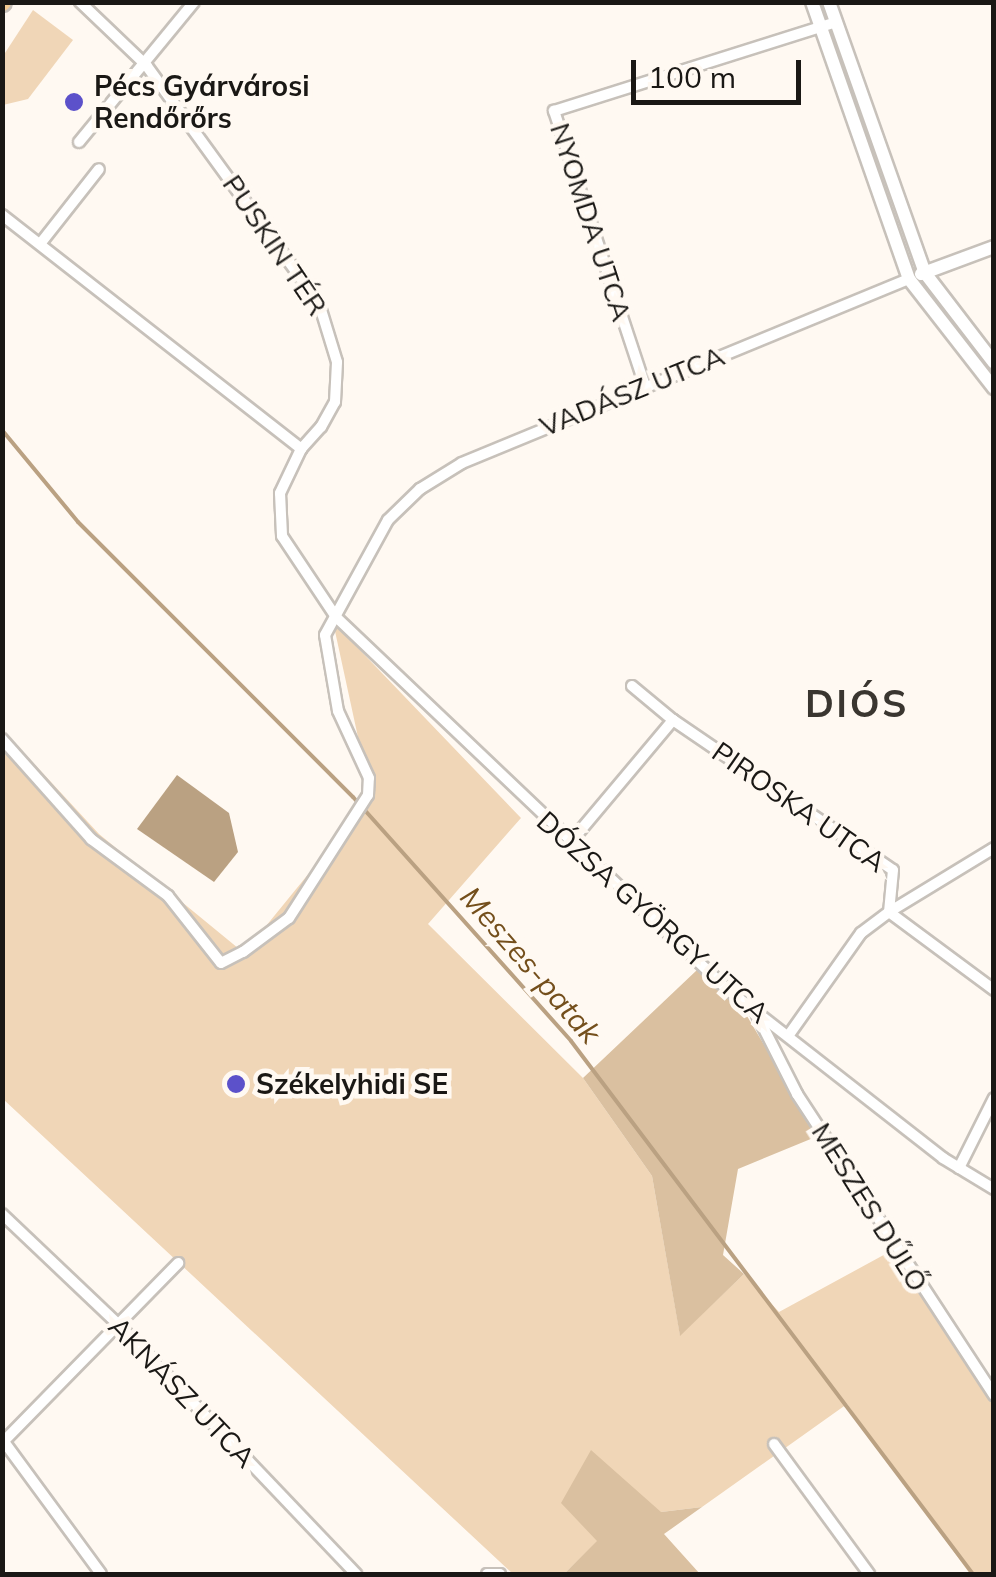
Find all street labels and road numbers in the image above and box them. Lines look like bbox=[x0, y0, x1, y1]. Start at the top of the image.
street label: NYOMDA UTCA bbox=[543, 119, 639, 325]
street label: PUSKIN TÉR bbox=[216, 168, 334, 322]
street label: VADÁSZ UTCA bbox=[535, 339, 729, 443]
street label: PIROSKA UTCA bbox=[706, 735, 892, 879]
street label: DÓZSA GYÖRGY UTCA bbox=[530, 804, 776, 1030]
street label: MESZES DŰLŐ bbox=[805, 1117, 935, 1297]
street label: AKNÁSZ UTCA bbox=[102, 1310, 262, 1474]

